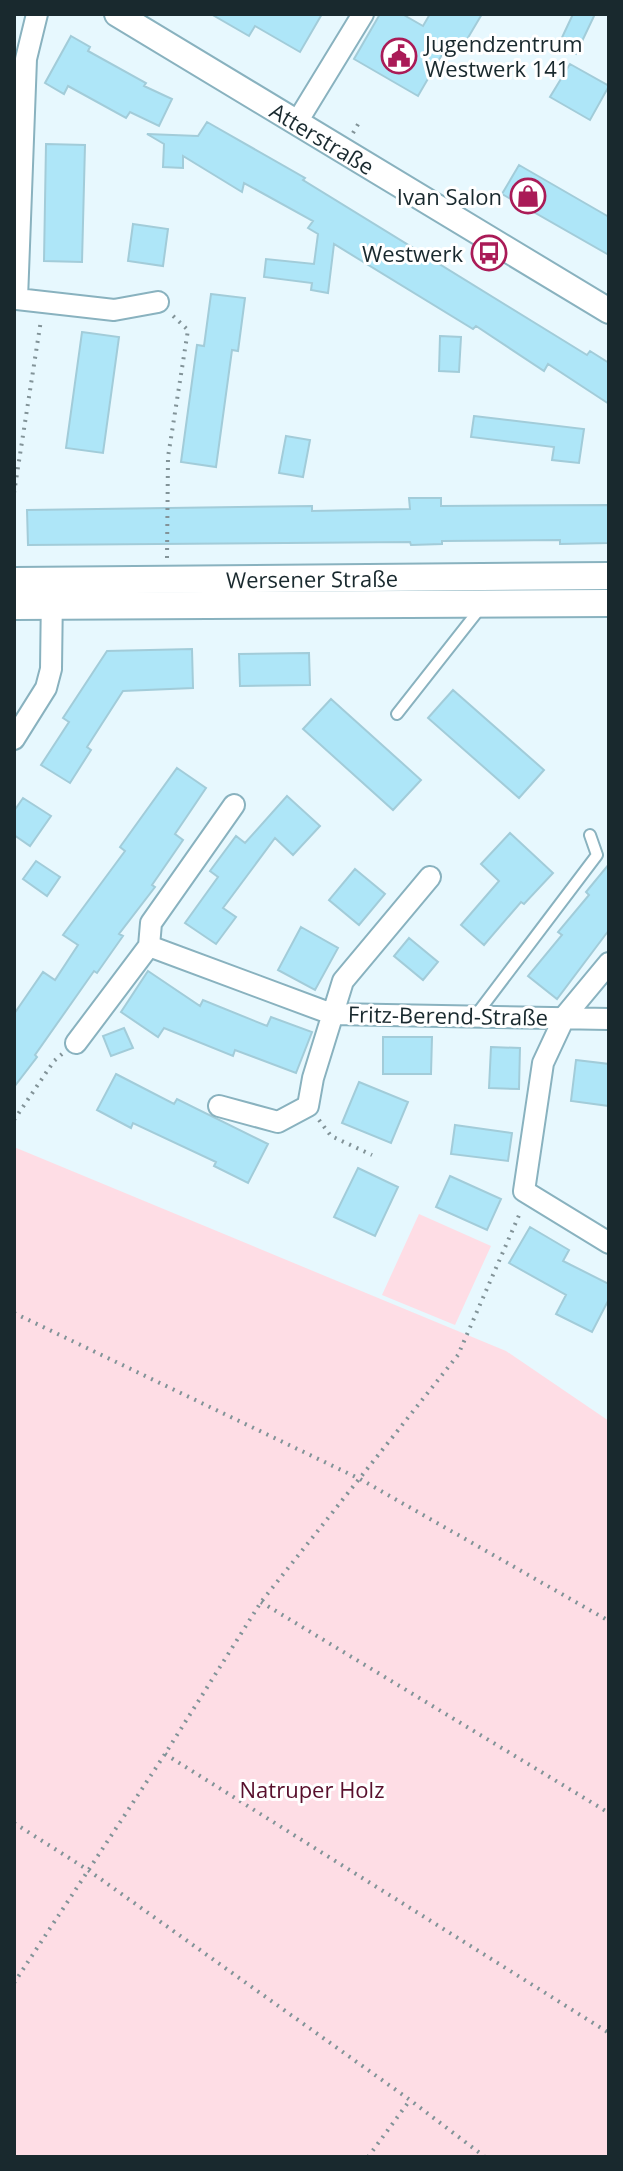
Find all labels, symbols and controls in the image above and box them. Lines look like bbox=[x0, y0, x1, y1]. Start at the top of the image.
place label: Jugendzentrum Westwerk 141 bbox=[423, 28, 583, 83]
public building icon: Jugendzentrum Westwerk 141 bbox=[380, 37, 418, 75]
street label: Atterstraße bbox=[265, 95, 380, 181]
shop icon: Ivan Salon bbox=[509, 177, 547, 215]
place label: Ivan Salon bbox=[397, 181, 502, 211]
bus stop icon: Westwerk bbox=[470, 234, 508, 272]
place label: Westwerk bbox=[362, 238, 463, 268]
street label: Wersener Straße bbox=[226, 563, 398, 594]
street label: Fritz-Berend-Straße bbox=[348, 998, 548, 1032]
park label: Natruper Holz bbox=[240, 1774, 384, 1804]

